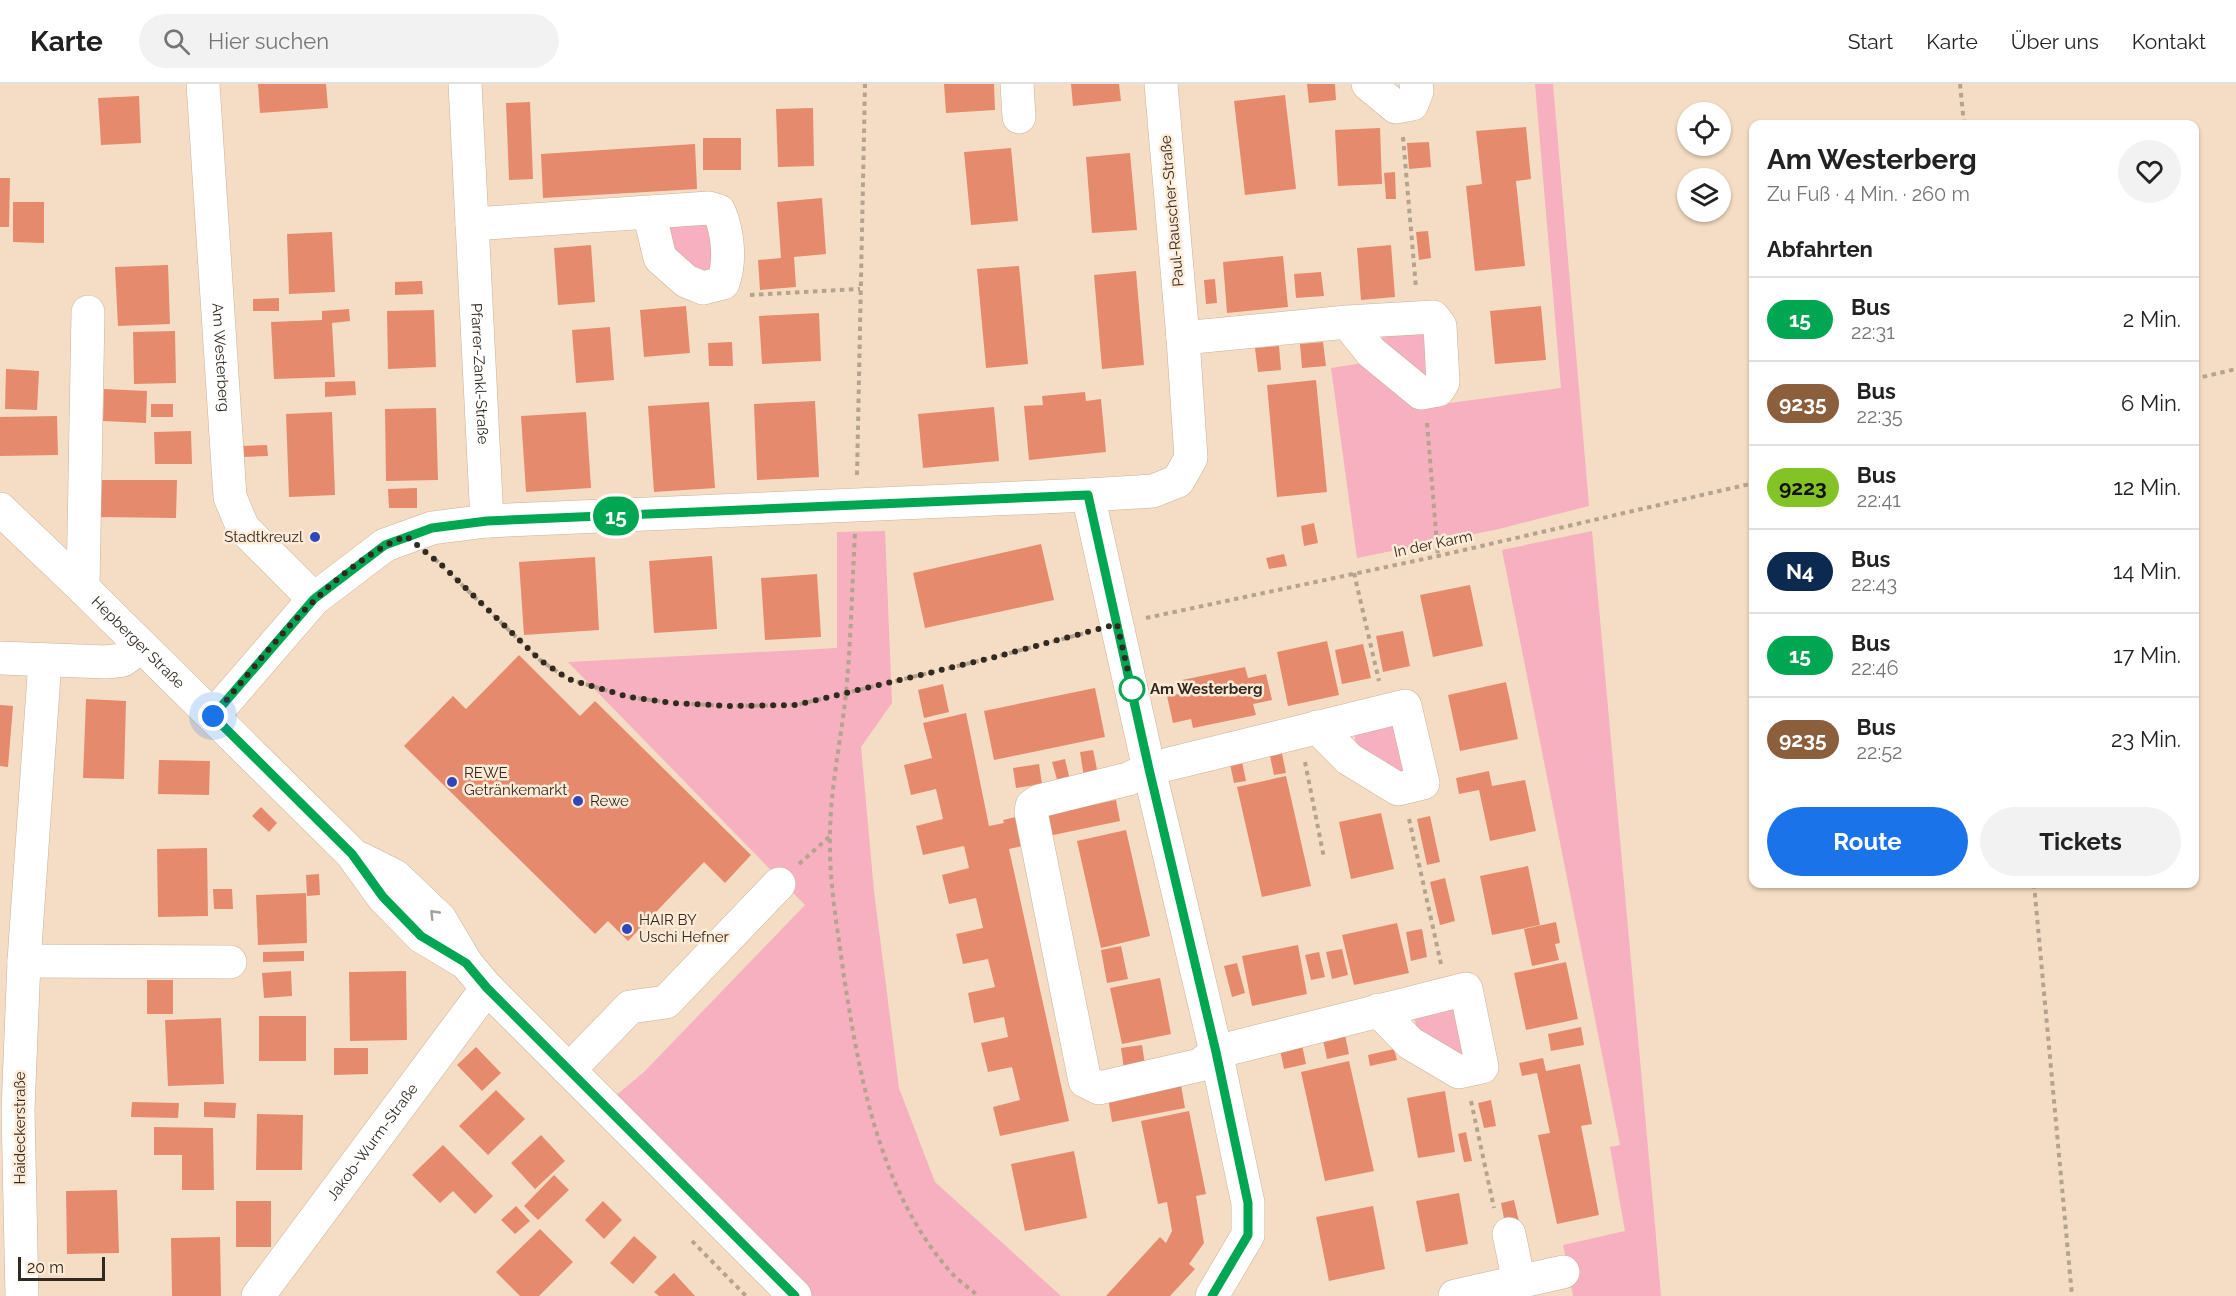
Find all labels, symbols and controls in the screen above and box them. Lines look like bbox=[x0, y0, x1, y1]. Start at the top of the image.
search box bbox=[139, 14, 559, 68]
text: Karte bbox=[30, 25, 103, 58]
icon: search bbox=[160, 25, 193, 58]
text: Hier suchen bbox=[208, 28, 329, 54]
text: Start bbox=[1848, 29, 1893, 54]
text: Karte bbox=[1926, 29, 1978, 54]
text: Über uns bbox=[2011, 29, 2099, 54]
text: Kontakt bbox=[2132, 29, 2206, 54]
map controls bbox=[1677, 102, 1731, 222]
button: locate bbox=[1677, 102, 1731, 156]
street label: Paul-Rauscher-Straße bbox=[1156, 134, 1188, 287]
button: heart bbox=[2118, 140, 2181, 203]
text: Am Westerberg bbox=[1767, 143, 1977, 176]
button: layers bbox=[1677, 168, 1731, 222]
text: Zu Fuß · 4 Min. · 260 m bbox=[1767, 182, 1970, 206]
text: Abfahrten bbox=[1767, 236, 1873, 262]
text: Bus bbox=[1851, 294, 1890, 320]
street label: Am Westerberg bbox=[208, 302, 233, 413]
street label: Pfarrer-Zankl-Straße bbox=[467, 302, 492, 445]
text: 2 Min. bbox=[2123, 306, 2181, 332]
text: 15 bbox=[1789, 307, 1811, 332]
text: 22:31 bbox=[1851, 320, 1895, 344]
text: Bus bbox=[1857, 378, 1896, 404]
text: 6 Min. bbox=[2121, 390, 2181, 416]
text: 9235 bbox=[1779, 391, 1827, 416]
text: 22:35 bbox=[1857, 404, 1903, 428]
text: Bus bbox=[1857, 462, 1896, 488]
text: 12 Min. bbox=[2113, 474, 2181, 500]
text: 9223 bbox=[1779, 475, 1827, 500]
text: 22:41 bbox=[1857, 488, 1901, 512]
line badge: 15 bbox=[589, 496, 643, 536]
text: 15 bbox=[605, 504, 627, 529]
street label: In der Karm bbox=[1392, 527, 1474, 561]
place label: Stadtkreuzl bbox=[224, 528, 304, 546]
marker: Stadtkreuzl bbox=[308, 530, 322, 544]
text: Bus bbox=[1851, 546, 1890, 572]
text: 14 Min. bbox=[2113, 558, 2181, 584]
text: N4 bbox=[1786, 559, 1814, 584]
text: 22:43 bbox=[1851, 572, 1897, 596]
street label: Hepberger Straße bbox=[88, 593, 188, 692]
text: Bus bbox=[1851, 630, 1890, 656]
text: 17 Min. bbox=[2113, 642, 2181, 668]
text: 15 bbox=[1789, 643, 1811, 668]
text: 22:46 bbox=[1851, 656, 1899, 680]
marker: Am Westerberg bbox=[1119, 676, 1145, 702]
place label: Am Westerberg bbox=[1150, 680, 1262, 698]
your location bbox=[198, 701, 228, 731]
text: Bus bbox=[1857, 714, 1896, 740]
text: 23 Min. bbox=[2111, 726, 2181, 752]
text: 9235 bbox=[1779, 727, 1827, 752]
text: 22:52 bbox=[1857, 740, 1903, 764]
place label: REWE Getränkemarkt bbox=[464, 764, 567, 799]
marker: REWE Getränkemarkt bbox=[445, 775, 459, 789]
place label: Rewe bbox=[590, 792, 629, 810]
marker: Rewe bbox=[571, 794, 585, 808]
button: Route bbox=[1767, 807, 1968, 876]
button: Tickets bbox=[1980, 807, 2181, 876]
one-way arrow bbox=[430, 911, 441, 921]
place label: HAIR BY Uschi Hefner bbox=[639, 911, 730, 946]
marker: HAIR BY Uschi Hefner bbox=[620, 922, 634, 936]
street label: Haideckerstraße bbox=[11, 1071, 29, 1185]
street label: Jakob-Wurm-Straße bbox=[323, 1080, 422, 1204]
scale bar bbox=[18, 1254, 105, 1282]
text: 20 m bbox=[27, 1258, 64, 1277]

